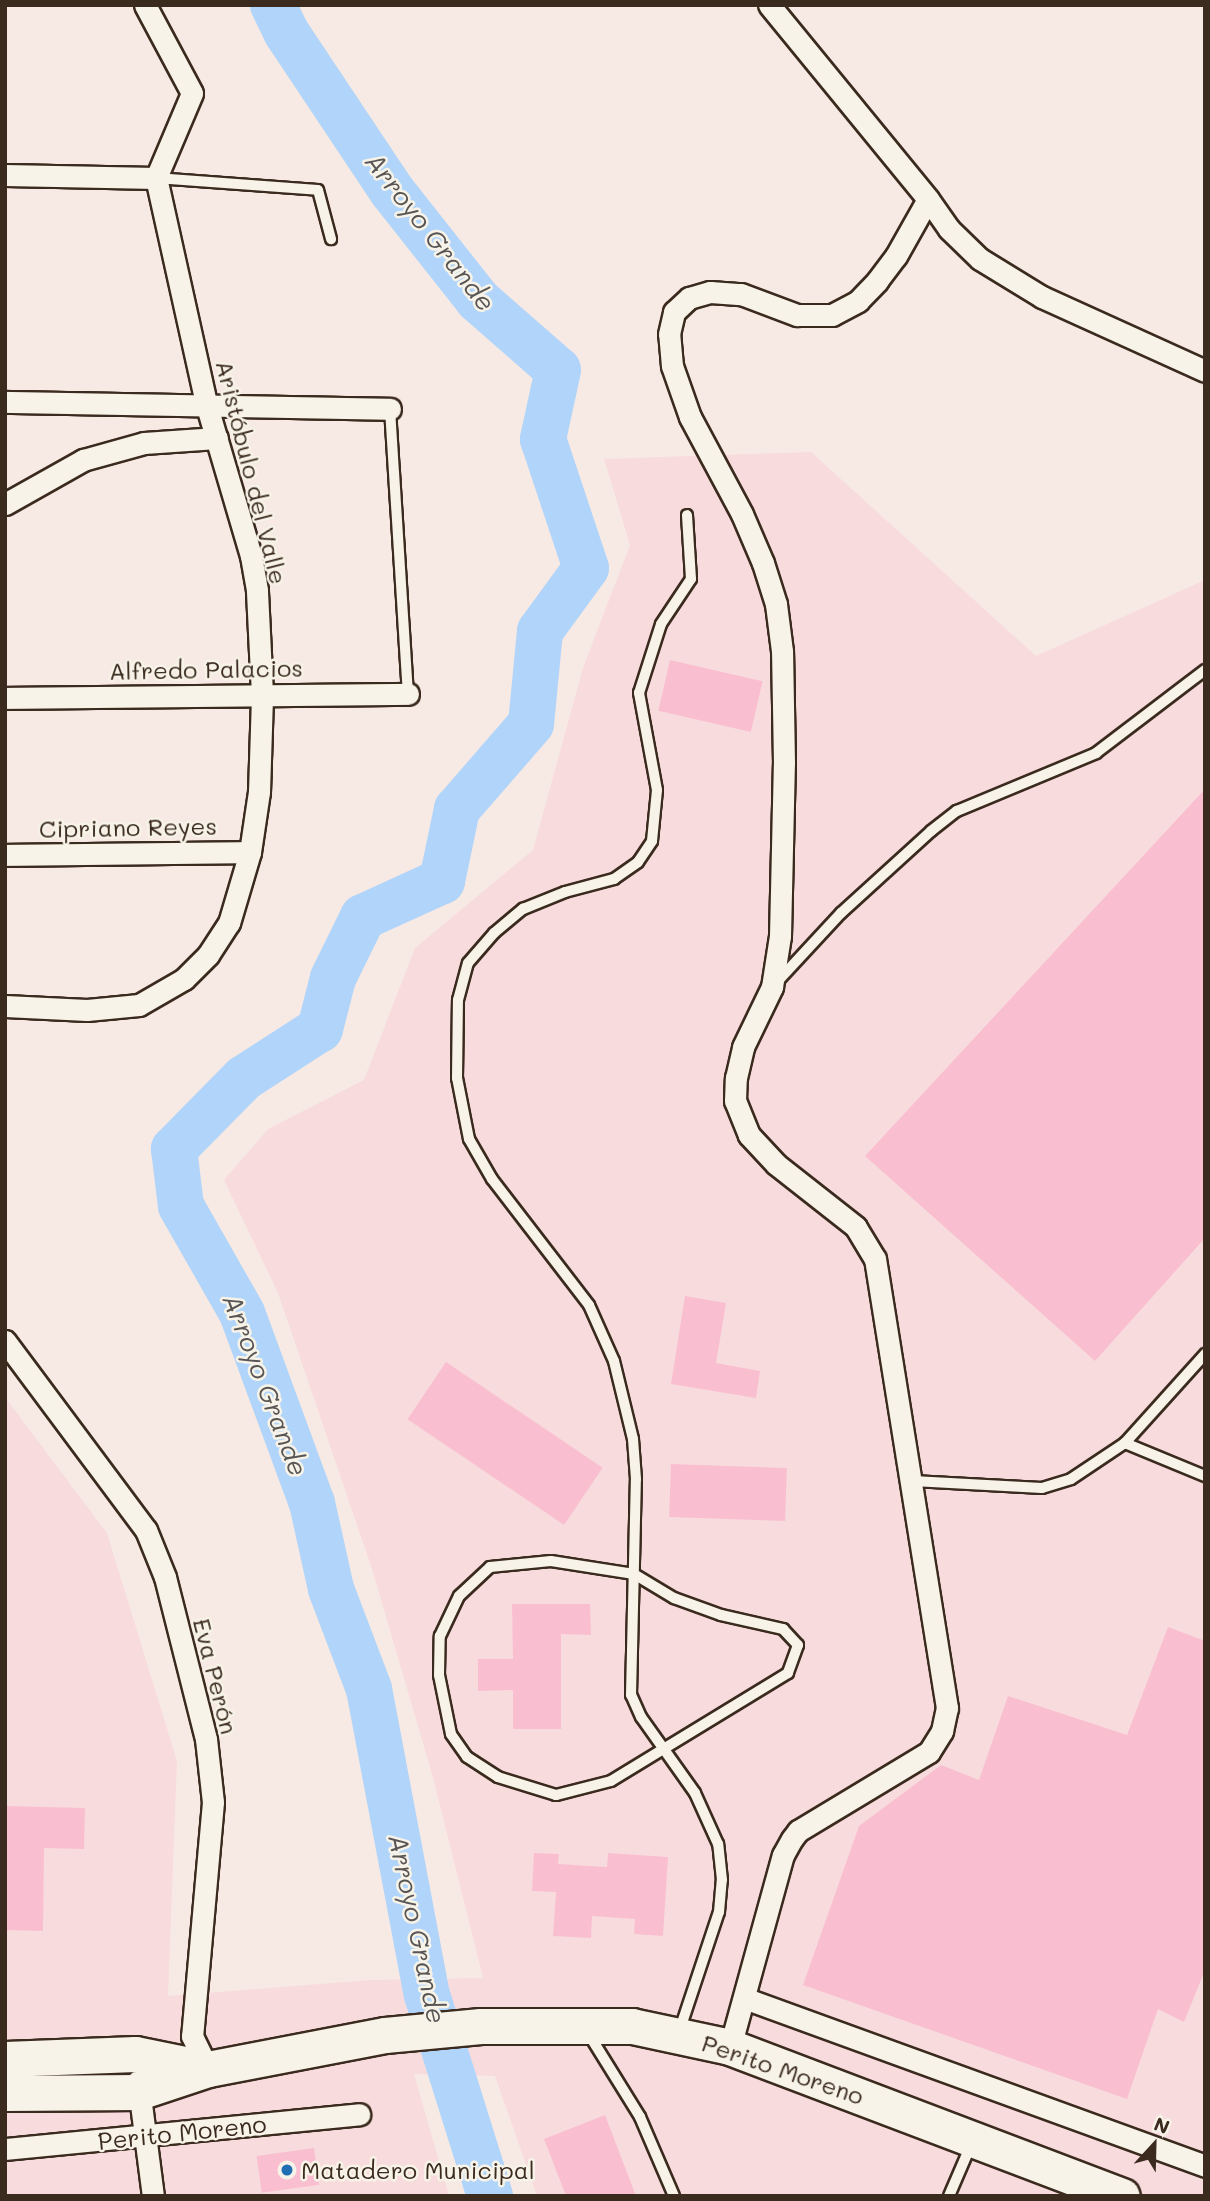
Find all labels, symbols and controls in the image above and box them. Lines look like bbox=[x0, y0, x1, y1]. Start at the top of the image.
water label: Arroyo Grande bbox=[359, 147, 501, 317]
street label: Aristóbulo del Valle bbox=[210, 357, 294, 587]
street label: Alfredo Palacios bbox=[109, 653, 303, 685]
street label: Cipriano Reyes bbox=[39, 811, 217, 843]
water label: Arroyo Grande bbox=[216, 1290, 314, 1480]
street label: Eva Perón bbox=[188, 1615, 244, 1737]
water label: Arroyo Grande bbox=[382, 1832, 452, 2026]
street label: Perito Moreno bbox=[698, 2028, 868, 2110]
street label: Perito Moreno bbox=[96, 2109, 268, 2155]
north arrow bbox=[1119, 2110, 1189, 2180]
text: N bbox=[1151, 2111, 1173, 2139]
place label: Matadero Municipal bbox=[301, 2156, 535, 2184]
marker: Matadero Municipal bbox=[279, 2162, 295, 2178]

